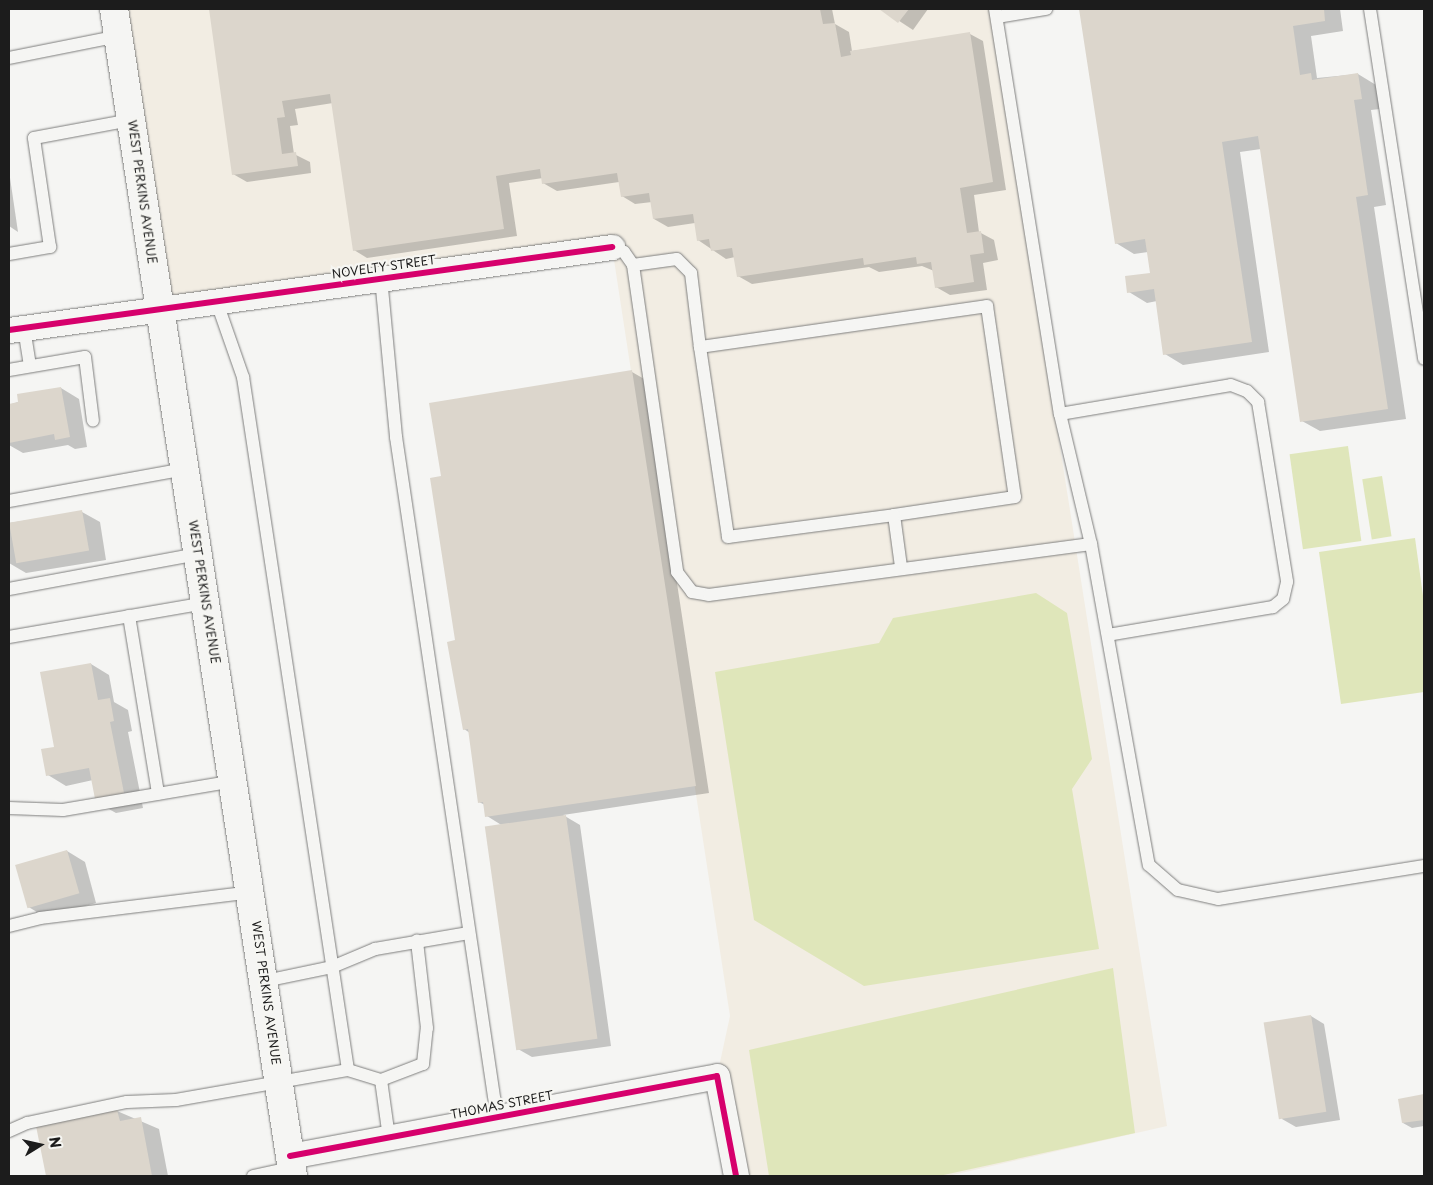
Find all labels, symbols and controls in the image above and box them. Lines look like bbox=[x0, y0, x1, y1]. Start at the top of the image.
street label: WEST PERKINS AVENUE bbox=[125, 120, 159, 264]
street label: NOVELTY STREET bbox=[330, 252, 438, 282]
street label: WEST PERKINS AVENUE bbox=[186, 520, 222, 664]
street label: WEST PERKINS AVENUE bbox=[249, 921, 283, 1065]
street label: THOMAS STREET bbox=[449, 1088, 555, 1122]
north arrow bbox=[15, 1120, 65, 1170]
text: N bbox=[44, 1135, 67, 1150]

